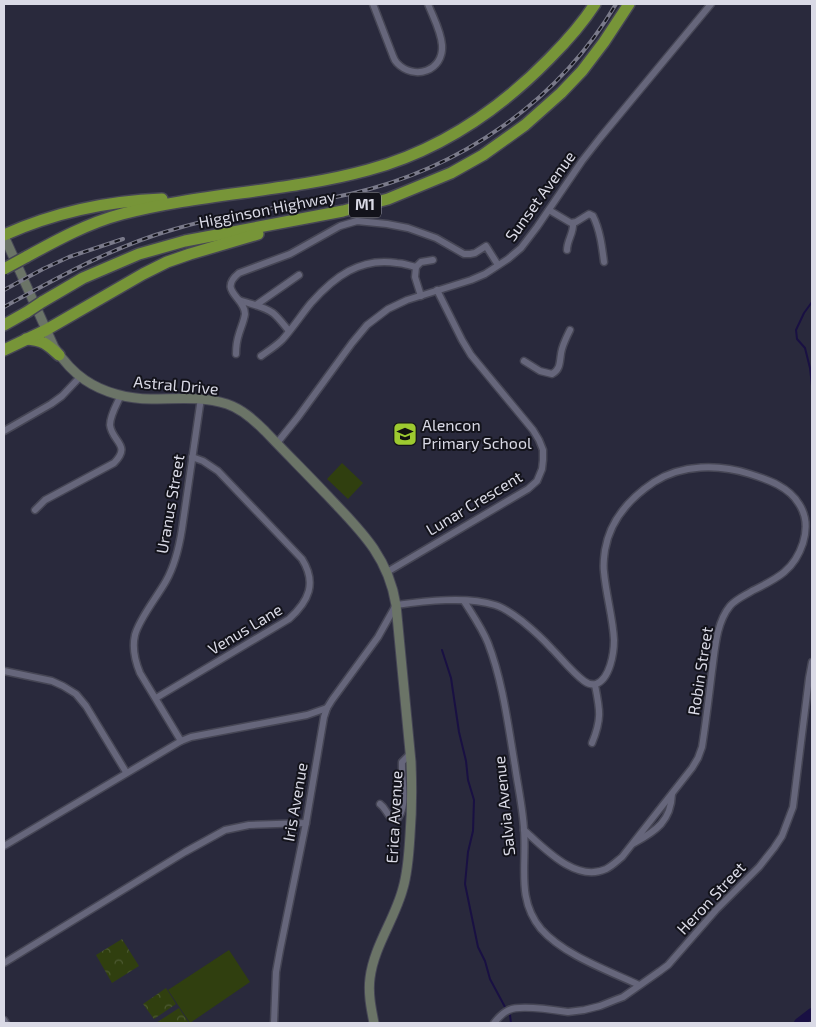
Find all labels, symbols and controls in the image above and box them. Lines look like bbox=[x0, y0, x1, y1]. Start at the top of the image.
street label: Sunset Avenue bbox=[500, 147, 579, 245]
street label: Higginson Highway bbox=[197, 186, 338, 231]
road number: M1 bbox=[349, 192, 381, 218]
street label: Astral Drive bbox=[133, 371, 219, 398]
place label: Alencon Primary School bbox=[422, 415, 532, 452]
school or university icon: Alencon Primary School bbox=[392, 421, 418, 447]
street label: Uranus Street bbox=[151, 453, 188, 555]
street label: Lunar Crescent bbox=[422, 466, 525, 539]
street label: Venus Lane bbox=[204, 599, 285, 658]
street label: Robin Street bbox=[683, 625, 716, 717]
street label: Salvia Avenue bbox=[489, 755, 518, 857]
street label: Iris Avenue bbox=[278, 761, 311, 843]
street label: Erica Avenue bbox=[382, 770, 405, 864]
street label: Heron Street bbox=[672, 858, 749, 938]

